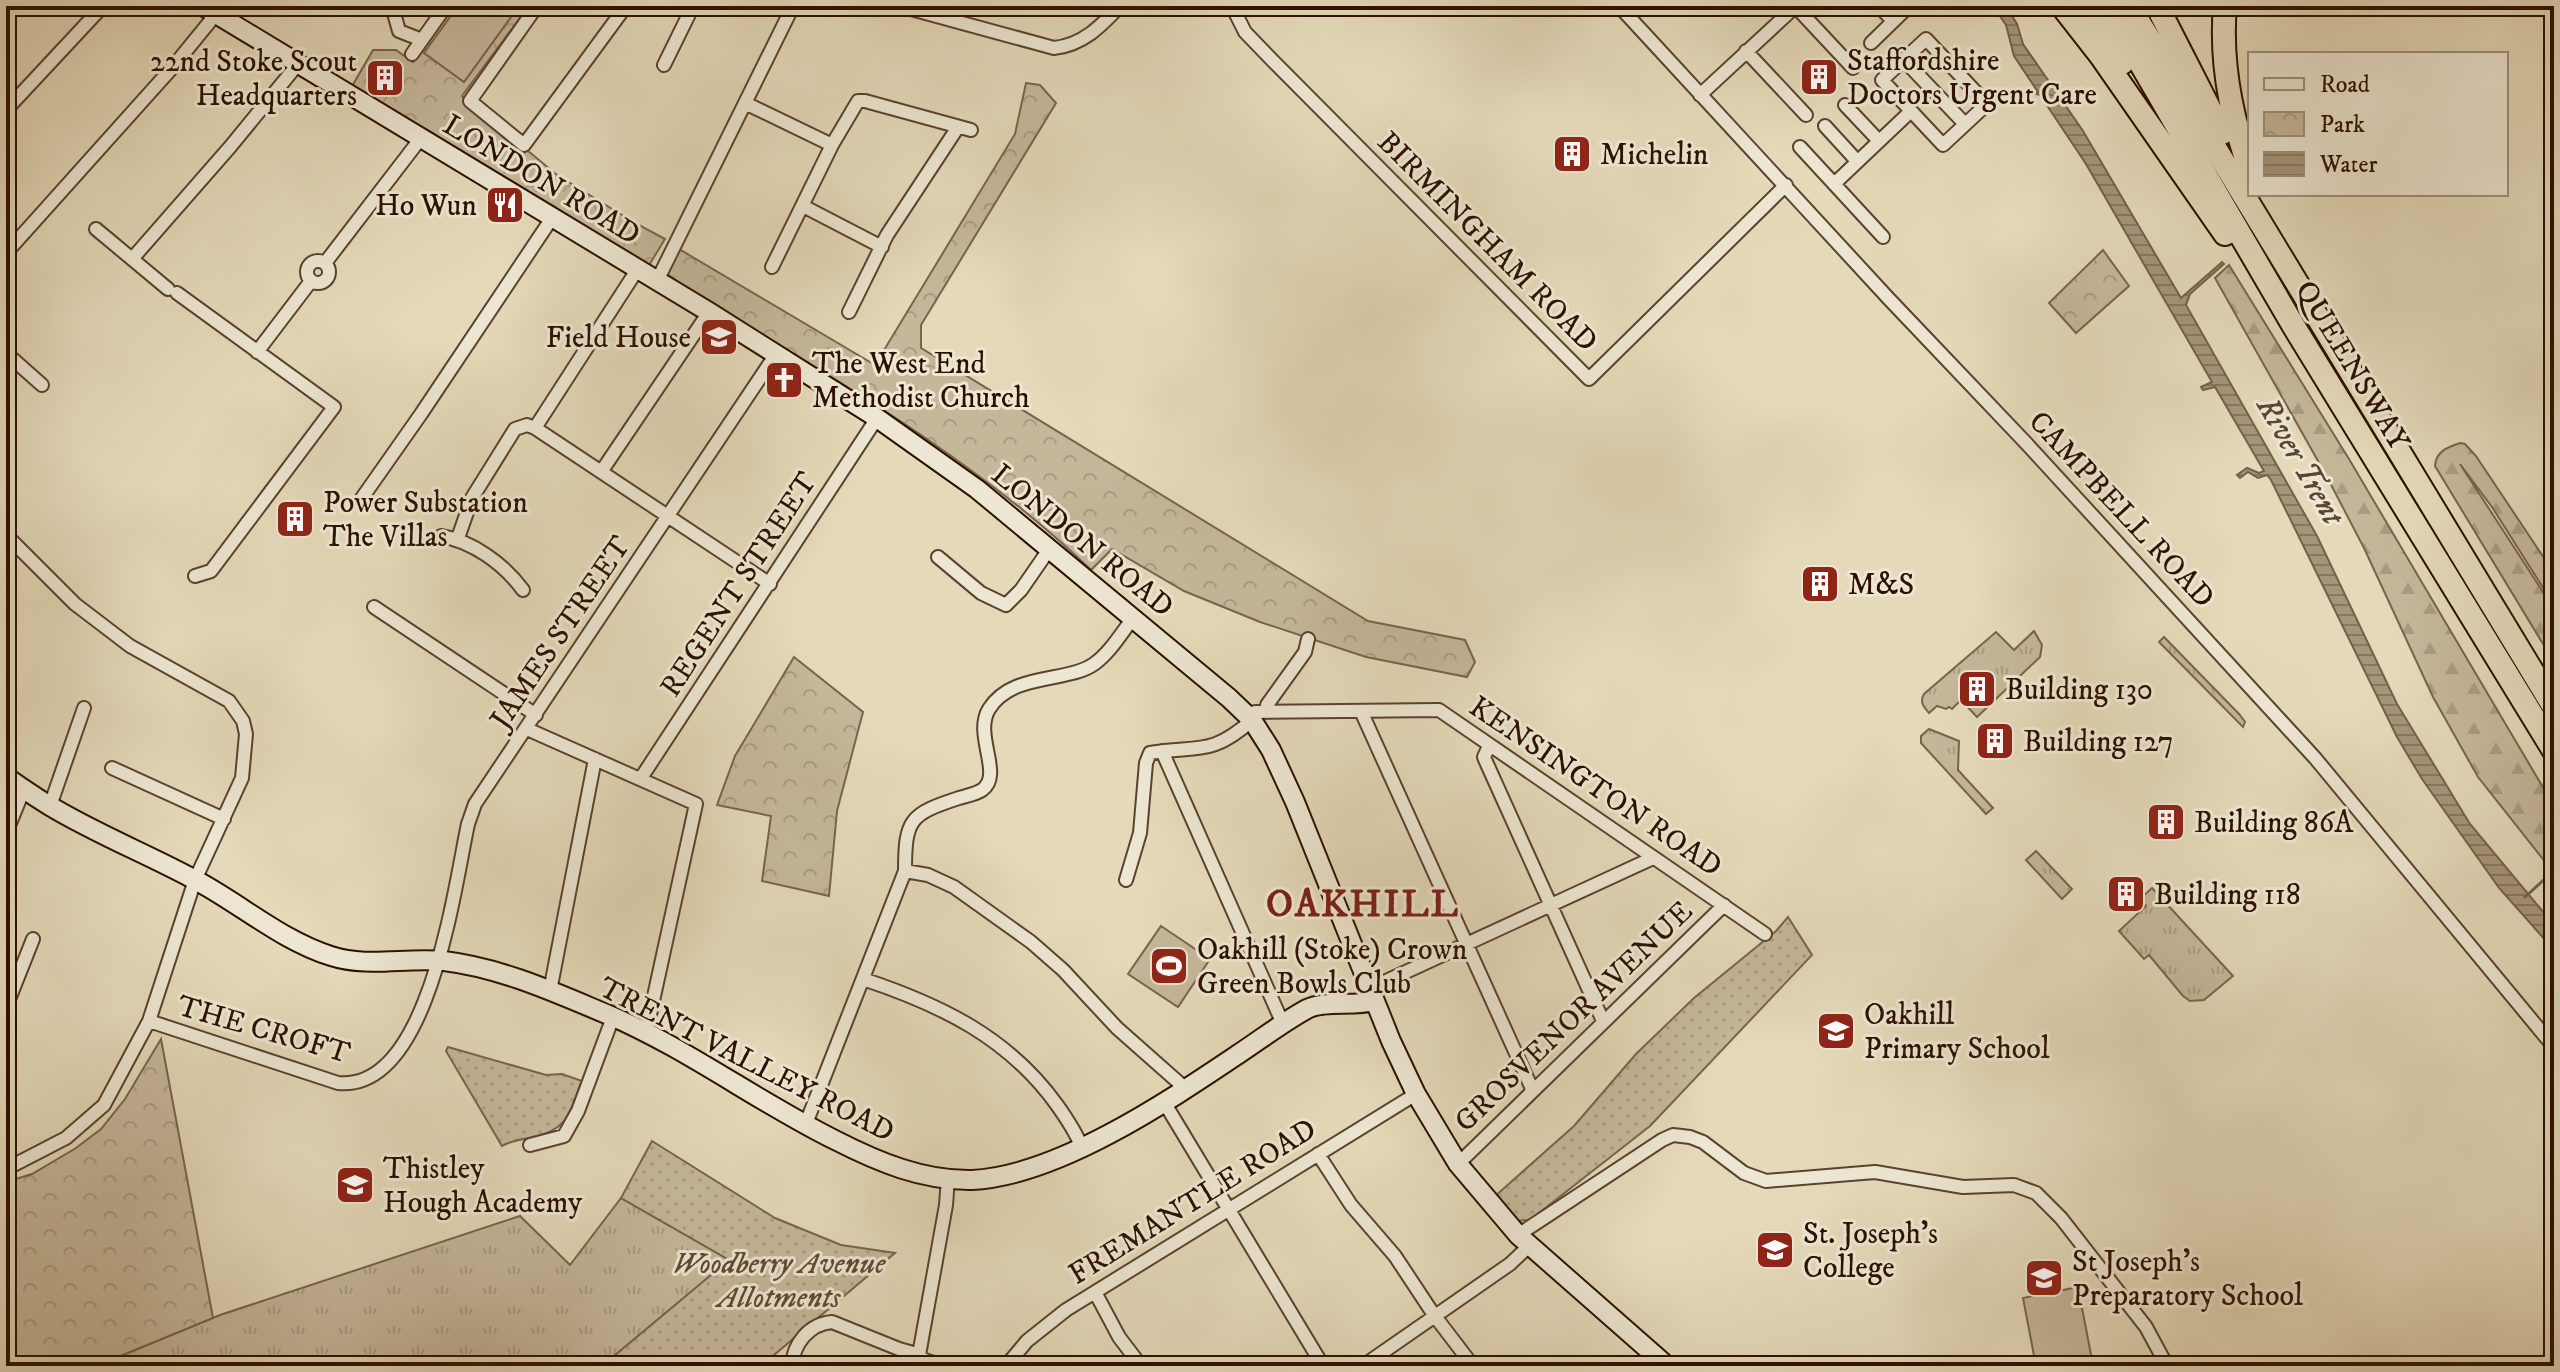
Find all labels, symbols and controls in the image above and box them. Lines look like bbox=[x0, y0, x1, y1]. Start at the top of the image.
place label: Staffordshire Doctors Urgent Care bbox=[1847, 43, 2097, 114]
place label: 22nd Stoke Scout Headquarters bbox=[150, 44, 357, 115]
legend bbox=[2248, 52, 2508, 196]
building icon: Staffordshire Doctors Urgent Care bbox=[1798, 56, 1840, 98]
building icon: 22nd Stoke Scout Headquarters bbox=[364, 57, 406, 99]
text: Road bbox=[2320, 70, 2370, 100]
street label: LONDON ROAD bbox=[436, 107, 647, 254]
text: Park bbox=[2320, 110, 2365, 140]
street label: BIRMINGHAM ROAD bbox=[1369, 124, 1605, 360]
building icon: Michelin bbox=[1551, 133, 1593, 175]
place label: Michelin bbox=[1600, 137, 1709, 174]
text: Water bbox=[2319, 150, 2377, 180]
restaurant icon: Ho Wun bbox=[484, 184, 526, 226]
place label: Ho Wun bbox=[375, 188, 477, 225]
street label: QUEENSWAY bbox=[2286, 274, 2418, 458]
school or university icon: Field House bbox=[698, 316, 740, 358]
place label: Field House bbox=[546, 320, 691, 357]
place label: The West End Methodist Church bbox=[812, 346, 1030, 417]
church icon: The West End Methodist Church bbox=[763, 359, 805, 401]
water label: River Trent bbox=[2246, 389, 2353, 534]
street label: CAMPBELL ROAD bbox=[2020, 404, 2222, 616]
street label: LONDON ROAD bbox=[984, 456, 1181, 626]
street label: REGENT STREET bbox=[653, 465, 826, 704]
place label: Power Substation The Villas bbox=[323, 485, 528, 556]
building icon: Power Substation The Villas bbox=[274, 498, 316, 540]
street label: JAMES STREET bbox=[481, 529, 640, 739]
building icon: M&S bbox=[1799, 563, 1841, 605]
place label: M&S bbox=[1848, 567, 1914, 604]
building icon: Building 130 bbox=[1956, 668, 1998, 710]
place label: Building 130 bbox=[2005, 672, 2153, 709]
street label: KENSINGTON ROAD bbox=[1462, 689, 1729, 886]
building icon: Building 127 bbox=[1974, 720, 2016, 762]
place label: Building 127 bbox=[2023, 724, 2173, 761]
building icon: Building 86A bbox=[2145, 801, 2187, 843]
place label: Building 86A bbox=[2194, 805, 2354, 842]
building icon: Building 118 bbox=[2105, 873, 2147, 915]
place label: Building 118 bbox=[2154, 877, 2301, 914]
district label: OAKHILL bbox=[1266, 881, 1460, 929]
street label: GROSVENOR AVENUE bbox=[1447, 894, 1701, 1141]
place label: Oakhill (Stoke) Crown Green Bowls Club bbox=[1197, 932, 1468, 1003]
sports icon: Oakhill (Stoke) Crown Green Bowls Club bbox=[1148, 945, 1190, 987]
street label: TRENT VALLEY ROAD bbox=[592, 970, 900, 1151]
street label: THE CROFT bbox=[173, 988, 354, 1073]
place label: Oakhill Primary School bbox=[1864, 997, 2050, 1068]
school or university icon: Oakhill Primary School bbox=[1815, 1010, 1857, 1052]
street label: FREMANTLE ROAD bbox=[1062, 1111, 1323, 1293]
place label: Thistley Hough Academy bbox=[383, 1151, 583, 1222]
school or university icon: Thistley Hough Academy bbox=[334, 1164, 376, 1206]
place label: St. Joseph's College bbox=[1803, 1216, 1938, 1287]
school or university icon: St. Joseph's College bbox=[1754, 1229, 1796, 1271]
place label: St Joseph's Preparatory School bbox=[2072, 1244, 2303, 1315]
park label: Woodberry Avenue Allotments bbox=[673, 1246, 886, 1317]
school or university icon: St Joseph's Preparatory School bbox=[2023, 1257, 2065, 1299]

